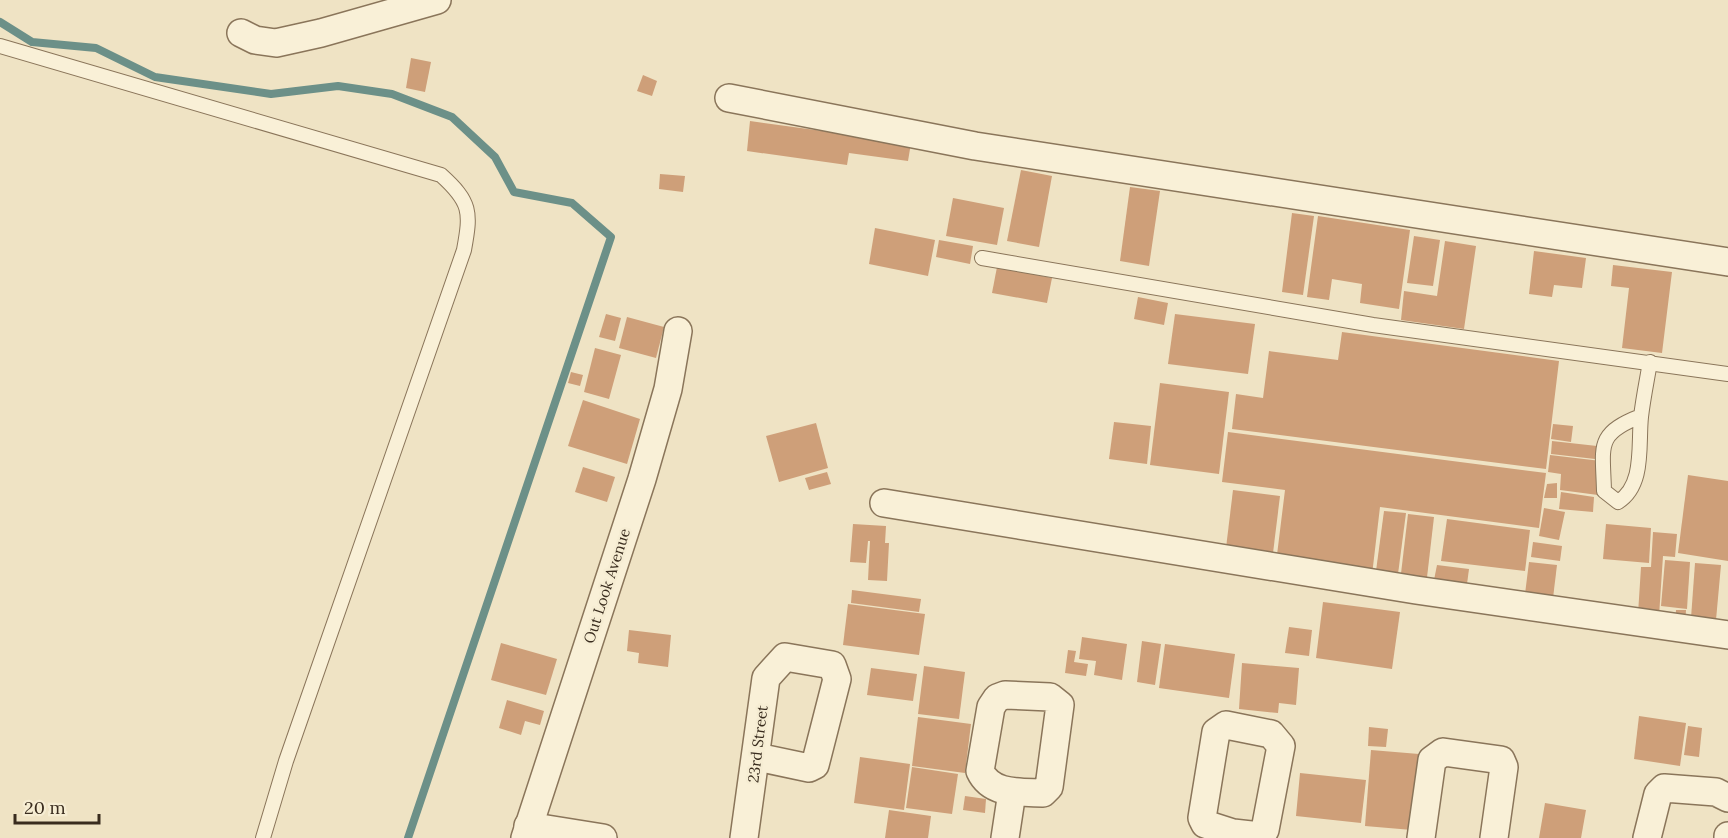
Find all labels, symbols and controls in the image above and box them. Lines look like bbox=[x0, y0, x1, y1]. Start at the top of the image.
street label: Out Look Avenue bbox=[579, 526, 634, 646]
street label: 23rd Street bbox=[743, 704, 772, 784]
scale bar bbox=[15, 787, 99, 825]
text: 20 m bbox=[24, 796, 66, 819]

